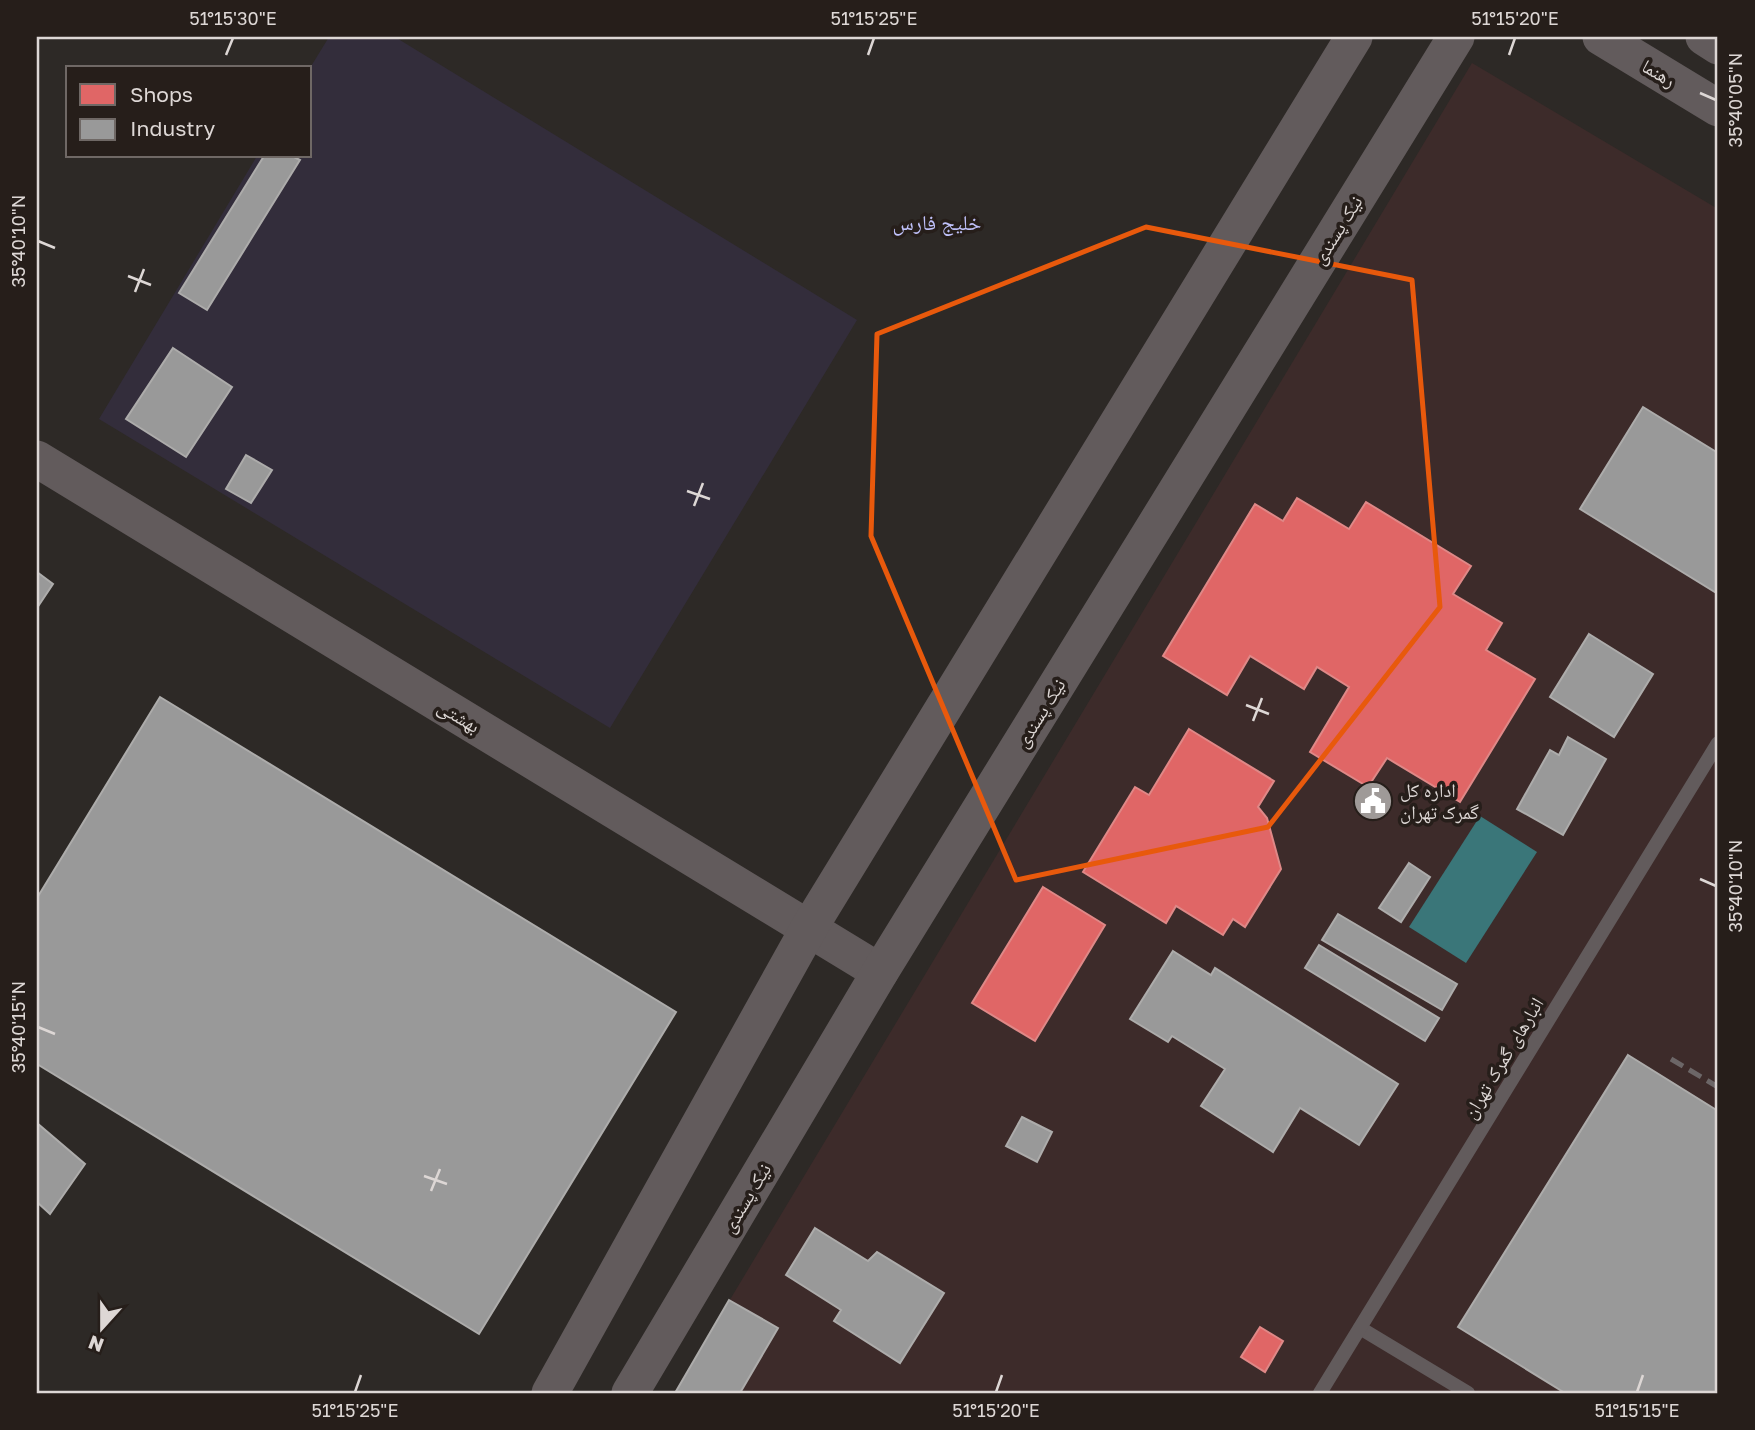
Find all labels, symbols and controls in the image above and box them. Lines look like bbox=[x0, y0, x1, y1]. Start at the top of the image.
text: 51°15'30"E bbox=[189, 7, 277, 29]
text: 51°15'25"E bbox=[831, 7, 917, 29]
text: 51°15'20"E bbox=[1471, 7, 1559, 29]
text: 35°40'05"N bbox=[1724, 53, 1746, 147]
street label: رهنما bbox=[1638, 54, 1680, 92]
legend bbox=[66, 66, 312, 158]
text: Shops bbox=[130, 81, 193, 107]
text: Industry bbox=[130, 115, 215, 141]
street label: نیک پسندی bbox=[1306, 191, 1368, 269]
text: 35°40'10"N bbox=[7, 194, 29, 288]
district label: خلیج فارس bbox=[893, 209, 981, 236]
street label: نیک پسندی bbox=[1009, 674, 1071, 752]
street label: بهشتی bbox=[434, 694, 484, 738]
place label: اداره کل گمرک تهران bbox=[1400, 778, 1479, 824]
public building icon: اداره کل گمرک تهران bbox=[1352, 780, 1394, 822]
text: 35°40'10"N bbox=[1724, 839, 1746, 933]
text: 35°40'15"N bbox=[7, 981, 29, 1073]
street label: انبارهای گمرک تهران bbox=[1457, 993, 1549, 1123]
street label: نیک پسندی bbox=[716, 1159, 776, 1237]
north arrow bbox=[66, 1294, 136, 1364]
text: N bbox=[85, 1331, 107, 1358]
text: 51°15'25"E bbox=[312, 1399, 398, 1421]
text: 51°15'20"E bbox=[952, 1399, 1040, 1421]
text: 51°15'15"E bbox=[1594, 1399, 1680, 1421]

